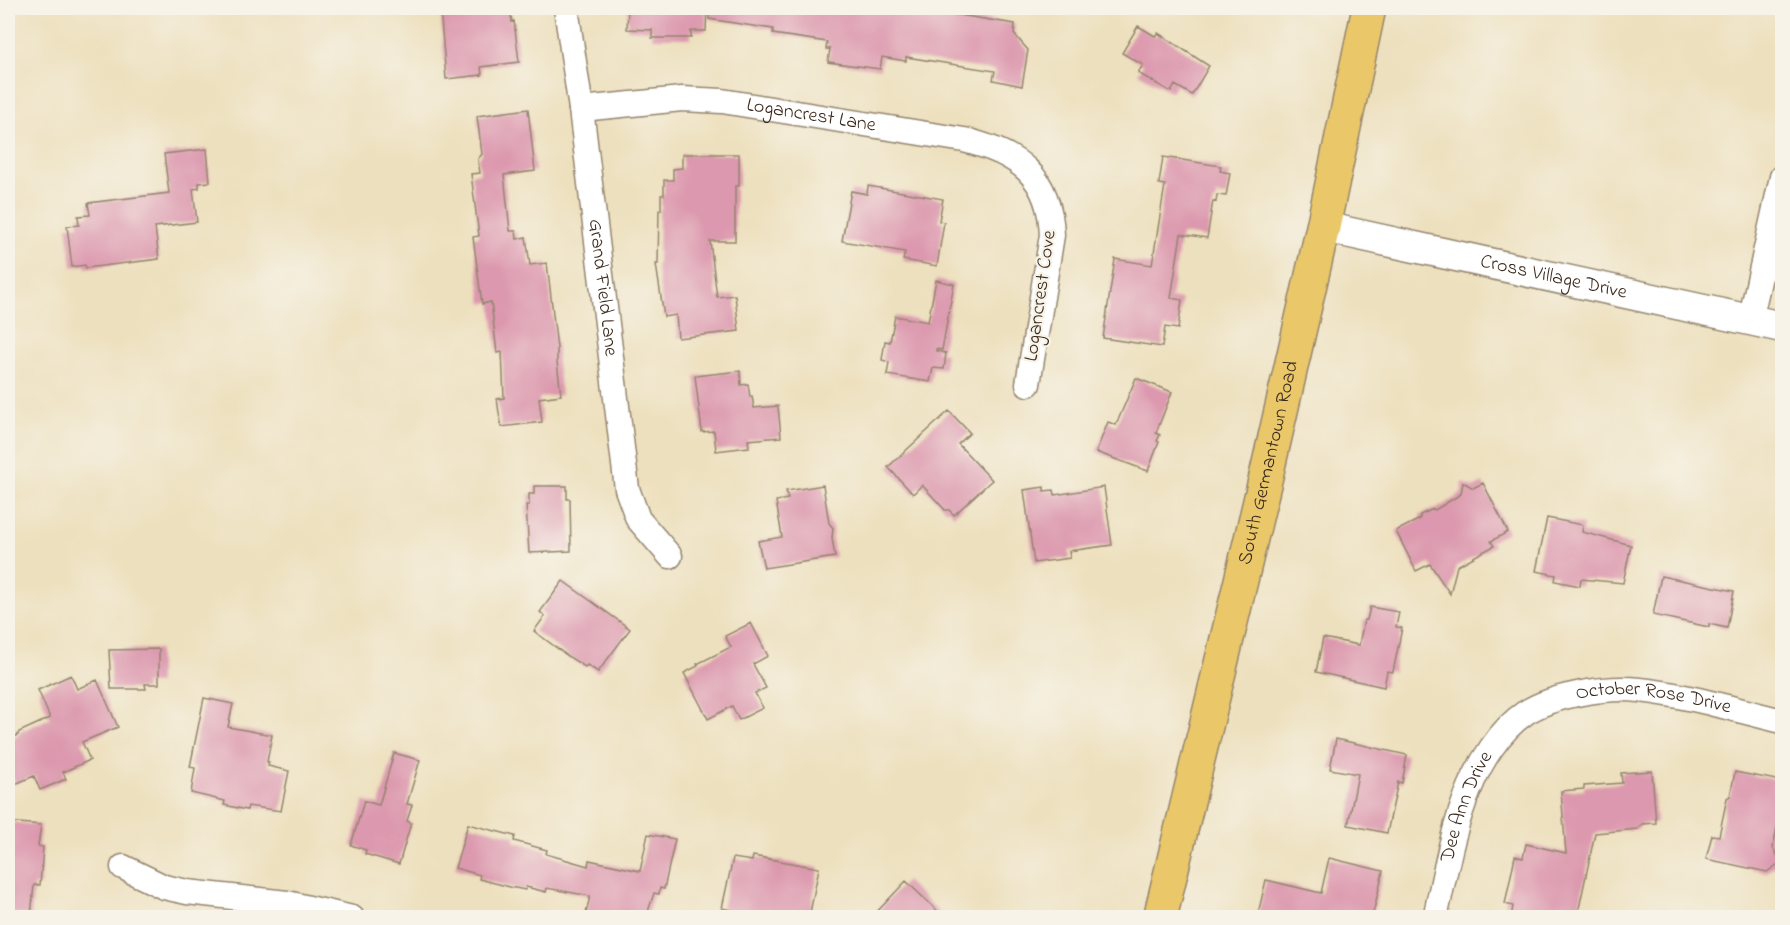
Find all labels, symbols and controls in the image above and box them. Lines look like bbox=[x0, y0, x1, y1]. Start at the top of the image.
street label: Logancrest Lane bbox=[745, 91, 878, 140]
street label: Grand Field Lane bbox=[580, 217, 625, 358]
street label: Logancrest Cove bbox=[1017, 229, 1066, 364]
street label: Cross Village Drive bbox=[1478, 247, 1630, 307]
street label: South Germantown Road bbox=[1231, 358, 1306, 568]
street label: October Rose Drive bbox=[1573, 674, 1734, 722]
street label: Dee Ann Drive bbox=[1433, 745, 1500, 866]

